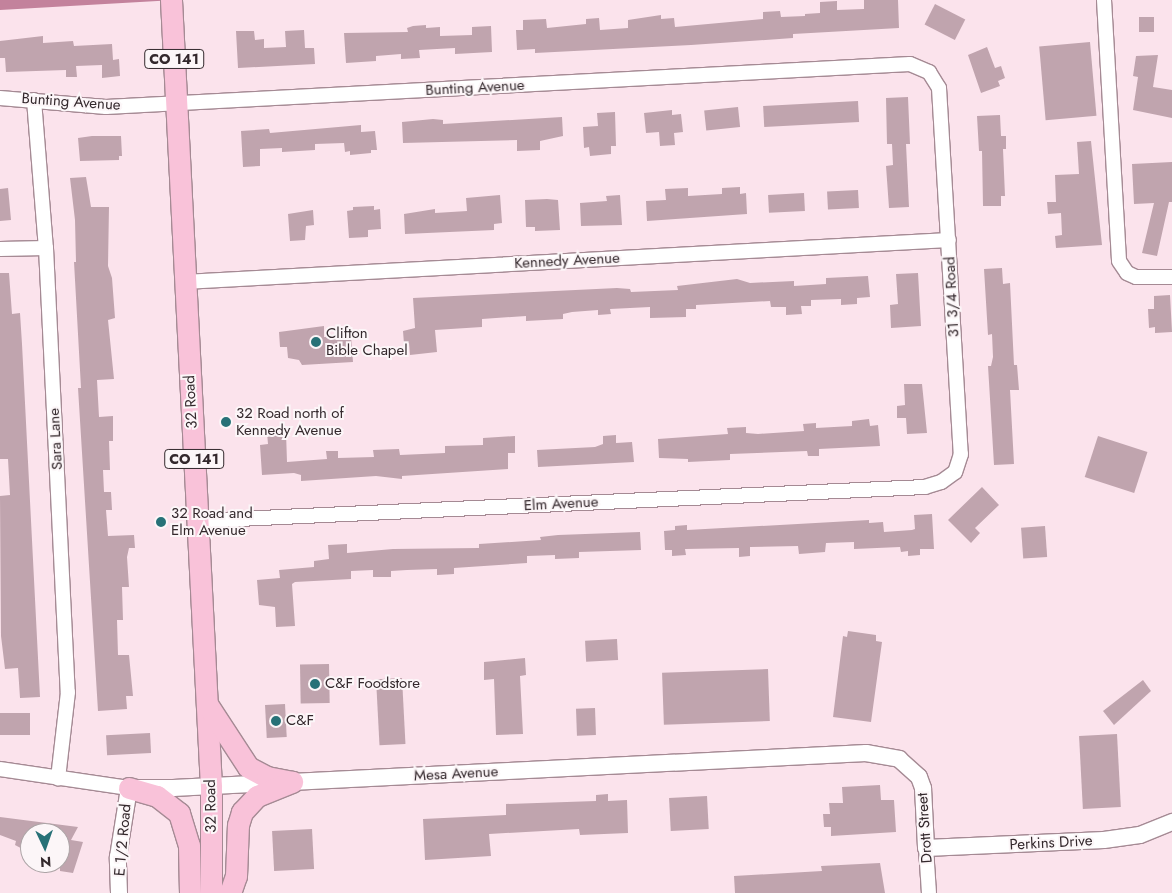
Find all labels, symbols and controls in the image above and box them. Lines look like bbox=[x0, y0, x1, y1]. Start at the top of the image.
road number: CO 141 bbox=[144, 48, 204, 70]
street label: Bunting Avenue bbox=[425, 76, 525, 100]
street label: Bunting Avenue bbox=[21, 90, 121, 114]
street label: Kennedy Avenue bbox=[514, 249, 620, 273]
street label: 31 3/4 Road bbox=[941, 256, 963, 338]
place label: Clifton Bible Chapel bbox=[326, 324, 408, 359]
marker: Clifton Bible Chapel bbox=[310, 336, 322, 348]
street label: 32 Road bbox=[181, 375, 201, 429]
place label: 32 Road north of Kennedy Avenue bbox=[236, 404, 344, 439]
street label: Sara Lane bbox=[45, 408, 67, 470]
marker: 32 Road north of Kennedy Avenue bbox=[220, 416, 232, 428]
road number: CO 141 bbox=[164, 448, 224, 470]
street label: Elm Avenue bbox=[523, 493, 599, 515]
place label: 32 Road and Elm Avenue bbox=[171, 504, 253, 539]
marker: 32 Road and Elm Avenue bbox=[155, 516, 167, 528]
place label: C&F Foodstore bbox=[325, 675, 420, 693]
marker: C&F Foodstore bbox=[309, 678, 321, 690]
place label: C&F bbox=[286, 712, 314, 730]
marker: C&F bbox=[270, 715, 282, 727]
street label: Mesa Avenue bbox=[413, 763, 499, 785]
street label: 32 Road bbox=[202, 779, 220, 833]
street label: Drott Street bbox=[914, 792, 936, 864]
street label: E 1/2 Road bbox=[111, 803, 135, 877]
north arrow bbox=[20, 823, 70, 873]
street label: Perkins Drive bbox=[1009, 832, 1093, 854]
text: N bbox=[40, 852, 52, 872]

